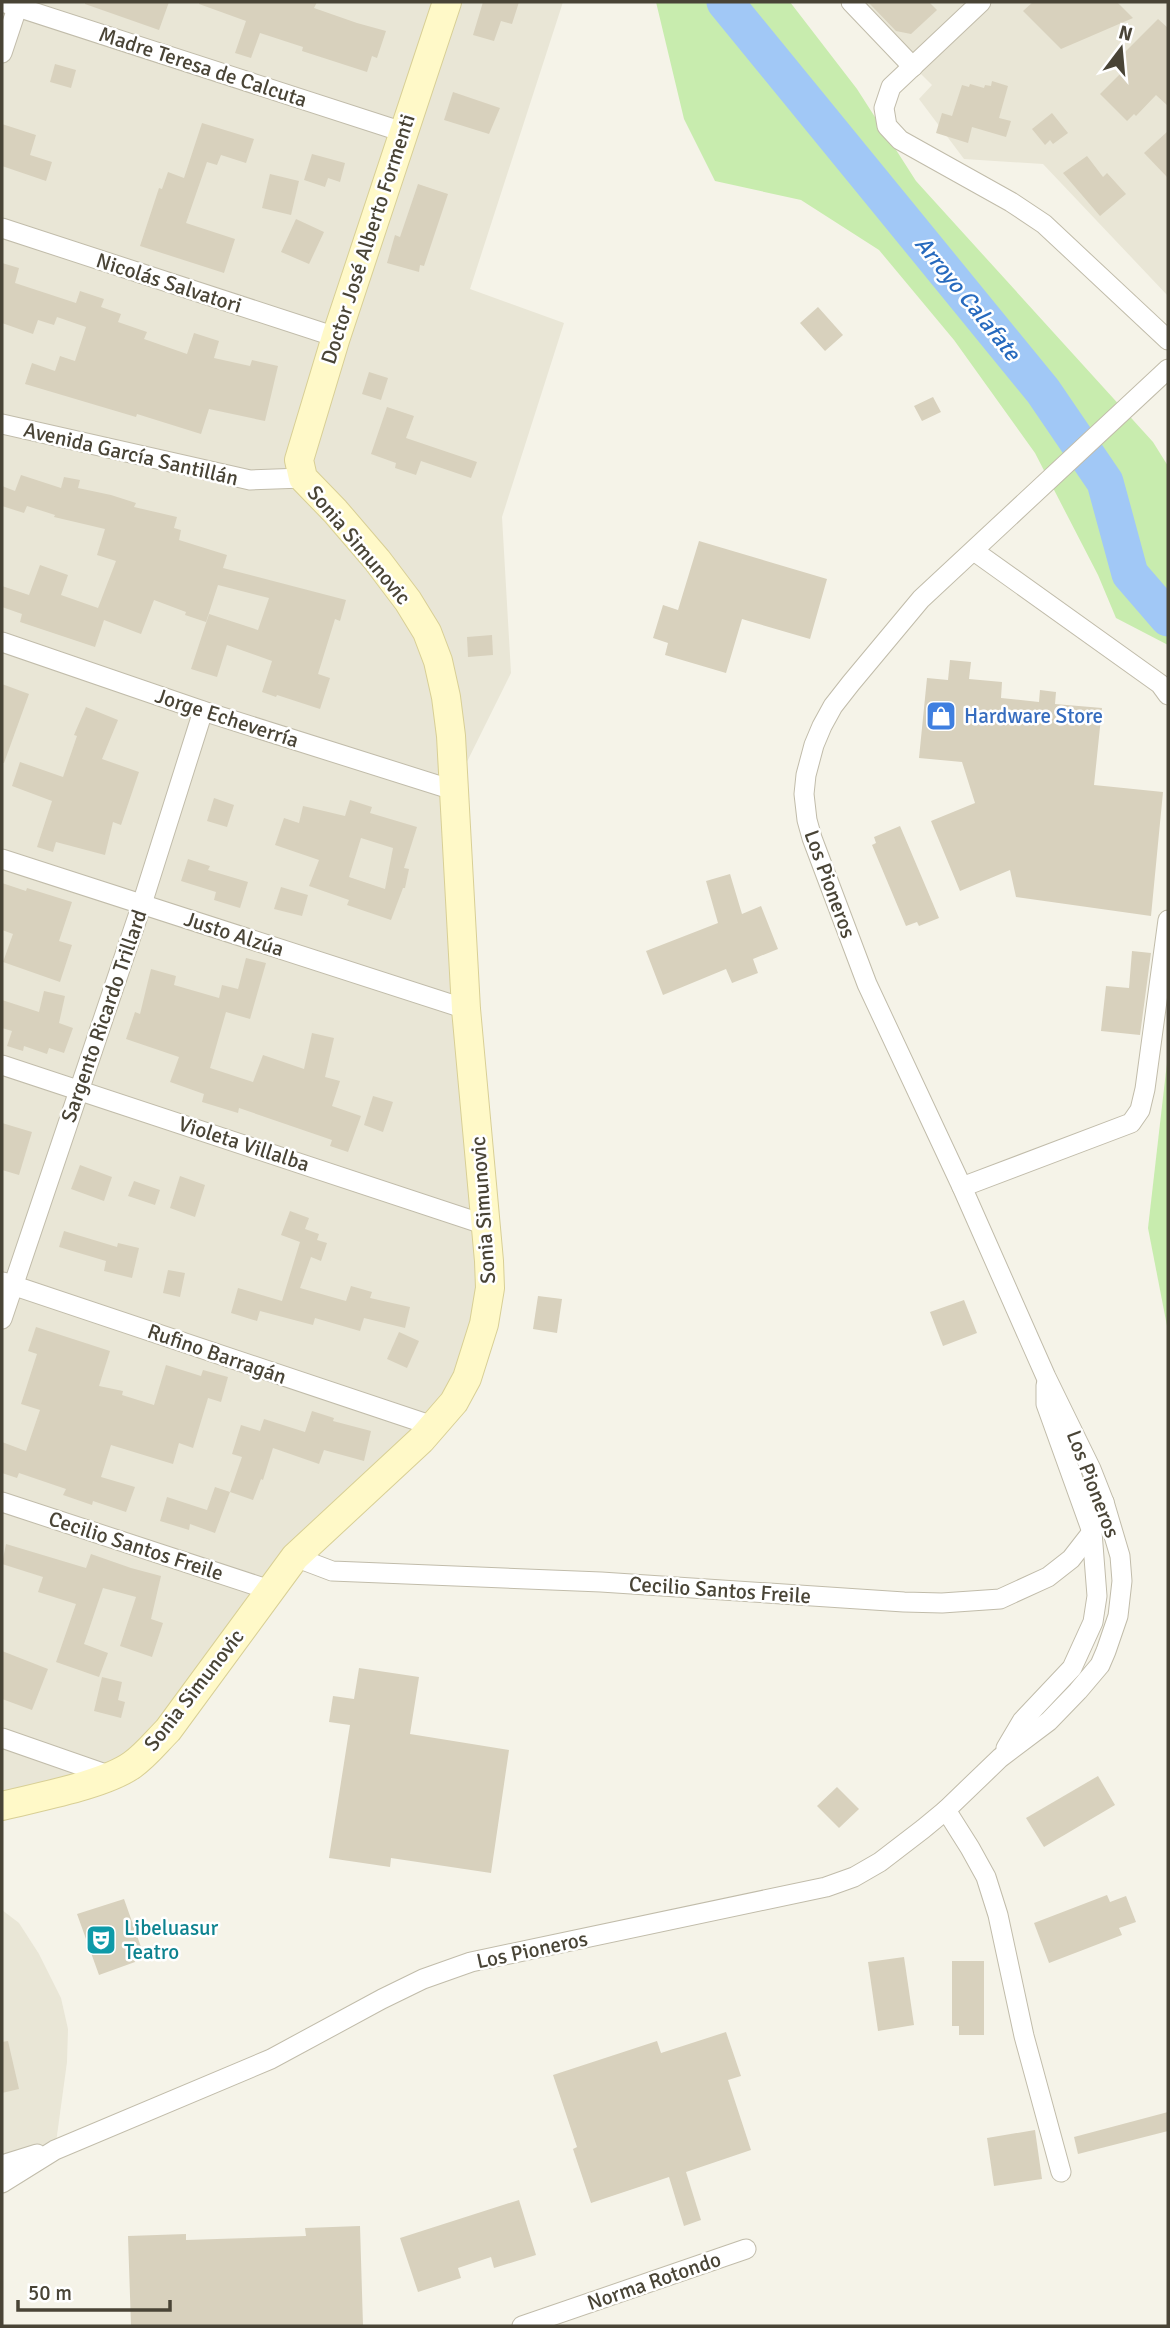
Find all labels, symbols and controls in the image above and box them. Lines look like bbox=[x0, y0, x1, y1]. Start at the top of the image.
north arrow bbox=[1086, 14, 1156, 84]
text: N bbox=[1116, 20, 1135, 47]
street label: Madre Teresa de Calcuta bbox=[96, 21, 310, 113]
street label: Doctor José Alberto Formenti bbox=[315, 111, 421, 367]
water label: Arroyo Calafate bbox=[909, 230, 1028, 368]
street label: Nicolás Salvatori bbox=[93, 247, 245, 319]
street label: Avenida García Santillán bbox=[21, 417, 241, 491]
street label: Sonia Simunovic bbox=[302, 480, 416, 610]
street label: Jorge Echeverría bbox=[152, 683, 302, 753]
shop icon: Hardware Store bbox=[924, 699, 958, 733]
place label: Hardware Store bbox=[964, 703, 1103, 729]
street label: Los Pioneros bbox=[798, 826, 862, 942]
street label: Sargento Ricardo Trillard bbox=[55, 906, 153, 1126]
street label: Justo Alzúa bbox=[181, 906, 287, 962]
street label: Violeta Villalba bbox=[175, 1111, 313, 1177]
street label: Sonia Simunovic bbox=[465, 1135, 501, 1285]
street label: Rufino Barragán bbox=[144, 1318, 290, 1390]
street label: Los Pioneros bbox=[1061, 1427, 1125, 1541]
street label: Cecilio Santos Freile bbox=[45, 1505, 227, 1587]
street label: Cecilio Santos Freile bbox=[628, 1571, 812, 1609]
street label: Sonia Simunovic bbox=[138, 1624, 250, 1756]
place label: Libeluasur Teatro bbox=[124, 1915, 219, 1965]
theatre icon: Libeluasur Teatro bbox=[84, 1923, 118, 1957]
street label: Los Pioneros bbox=[474, 1926, 590, 1974]
street label: Norma Rotondo bbox=[584, 2246, 724, 2316]
scale bar bbox=[18, 2268, 170, 2312]
text: 50 m bbox=[28, 2280, 72, 2306]

